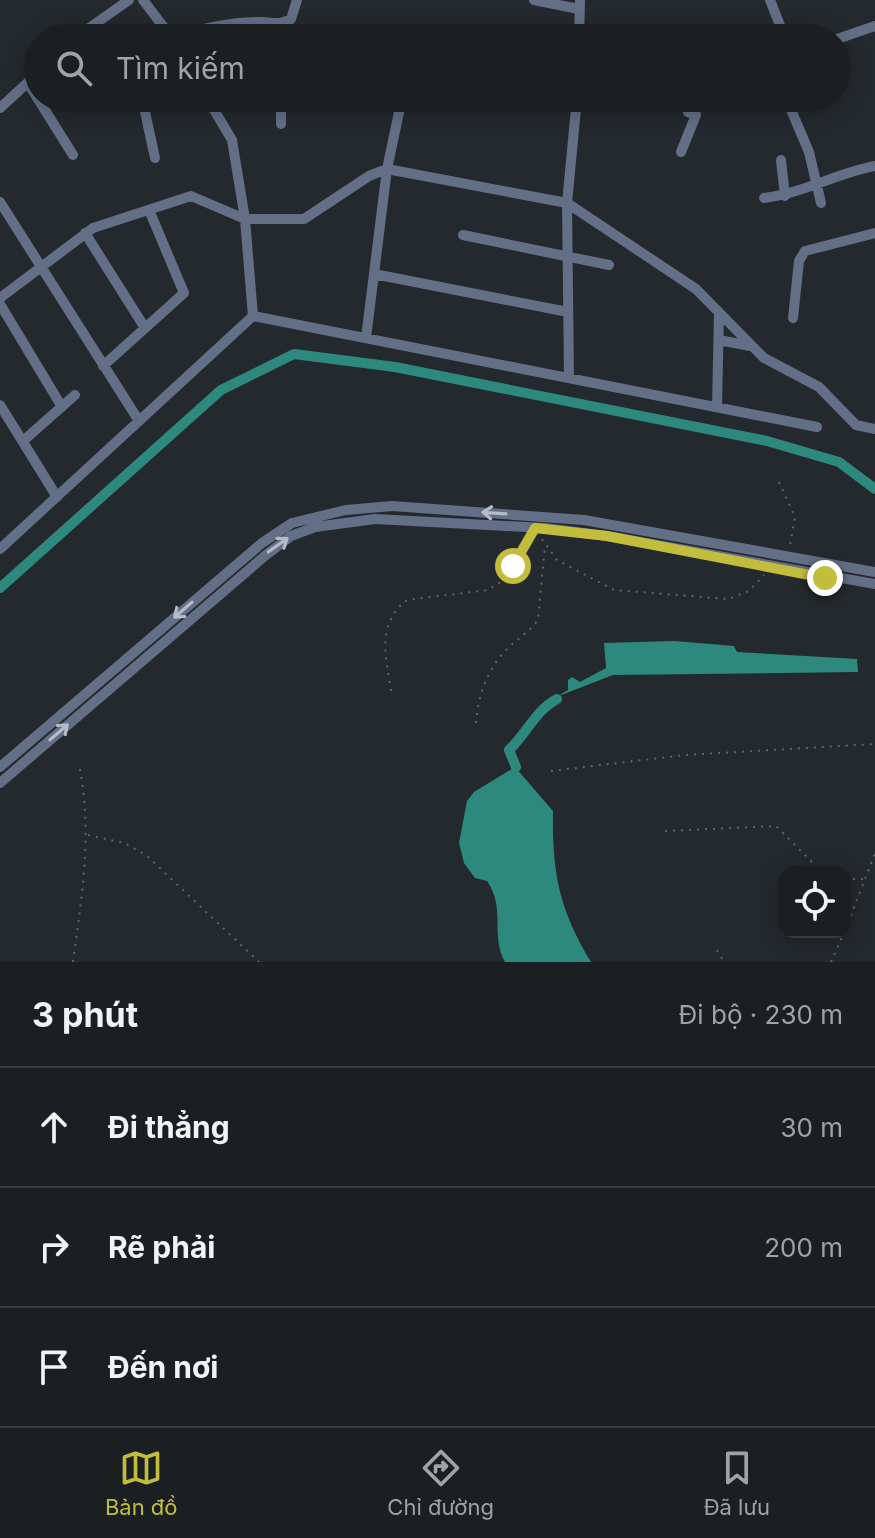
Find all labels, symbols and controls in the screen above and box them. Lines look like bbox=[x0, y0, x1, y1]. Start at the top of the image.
search box bbox=[24, 24, 851, 112]
icon: search bbox=[52, 46, 96, 90]
text: Tìm kiếm bbox=[116, 50, 245, 86]
one-way arrow bbox=[481, 505, 508, 520]
one-way arrow bbox=[267, 537, 289, 553]
route start bbox=[495, 548, 531, 584]
route end bbox=[807, 560, 843, 596]
one-way arrow bbox=[173, 601, 193, 619]
one-way arrow bbox=[49, 723, 69, 741]
map controls bbox=[779, 866, 851, 938]
button: locate bbox=[779, 866, 851, 938]
text: 3 phút bbox=[32, 994, 138, 1035]
text: Đi bộ · 230 m bbox=[679, 999, 843, 1030]
icon: ahead bbox=[32, 1105, 76, 1149]
text: Đi thẳng bbox=[108, 1109, 230, 1145]
text: 30 m bbox=[780, 1112, 843, 1143]
icon: right bbox=[32, 1225, 76, 1269]
text: Rẽ phải bbox=[108, 1229, 215, 1265]
text: 200 m bbox=[764, 1232, 843, 1263]
icon: arrive bbox=[32, 1345, 76, 1389]
text: Đến nơi bbox=[108, 1349, 218, 1385]
tab: Bản đồ bbox=[105, 1446, 178, 1520]
tab: Chỉ đường bbox=[387, 1446, 494, 1520]
tab: Đã lưu bbox=[704, 1446, 770, 1520]

